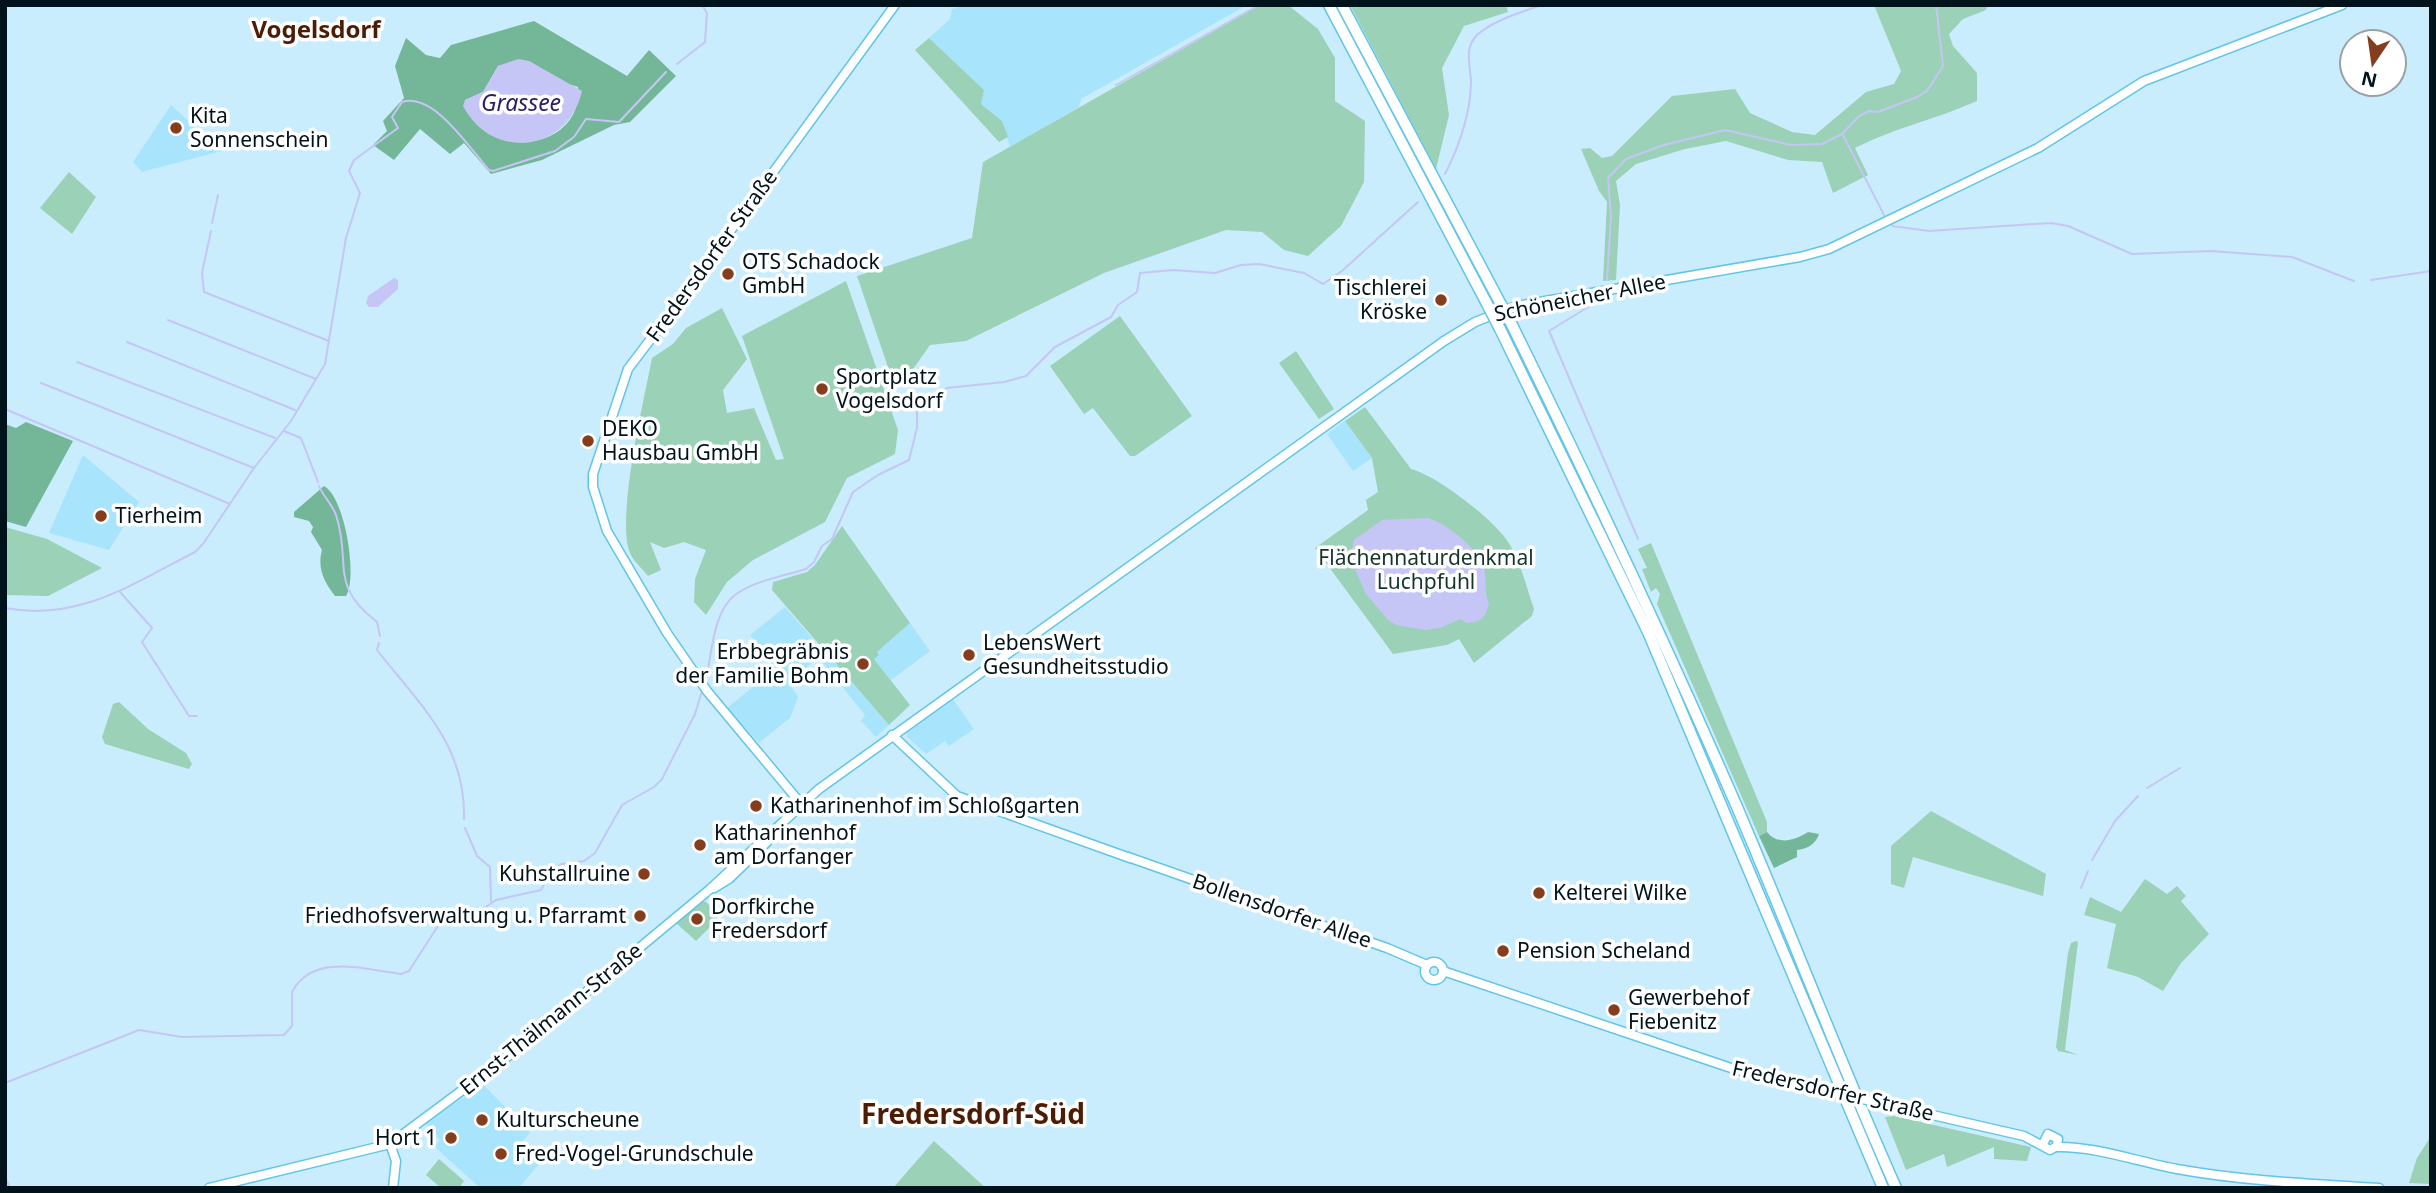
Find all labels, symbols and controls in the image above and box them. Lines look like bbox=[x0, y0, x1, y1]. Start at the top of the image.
district label: Vogelsdorf bbox=[252, 12, 382, 45]
north arrow bbox=[2338, 28, 2408, 98]
text: N bbox=[2359, 65, 2380, 94]
water label: Grassee bbox=[481, 86, 561, 118]
place label: Kita Sonnenschein bbox=[190, 101, 328, 153]
marker: Kita Sonnenschein bbox=[168, 120, 184, 136]
street label: Fredersdorfer Straße bbox=[639, 164, 783, 347]
place label: OTS Schadock GmbH bbox=[742, 247, 881, 299]
marker: OTS Schadock GmbH bbox=[720, 266, 736, 282]
street label: Schöneicher Allee bbox=[1491, 267, 1668, 327]
place label: Tischlerei Kröske bbox=[1334, 273, 1427, 325]
marker: Tischlerei Kröske bbox=[1433, 292, 1449, 308]
place label: Sportplatz Vogelsdorf bbox=[836, 362, 944, 414]
marker: Sportplatz Vogelsdorf bbox=[814, 381, 830, 397]
place label: DEKO Hausbau GmbH bbox=[602, 414, 759, 466]
marker: DEKO Hausbau GmbH bbox=[580, 433, 596, 449]
place label: Tierheim bbox=[115, 501, 203, 529]
marker: Tierheim bbox=[93, 508, 109, 524]
park label: Flächennaturdenkmal Luchpfuhl bbox=[1318, 543, 1534, 595]
place label: LebensWert Gesundheitsstudio bbox=[983, 628, 1169, 680]
place label: Erbbegräbnis der Familie Bohm bbox=[675, 637, 849, 689]
marker: LebensWert Gesundheitsstudio bbox=[961, 647, 977, 663]
marker: Erbbegräbnis der Familie Bohm bbox=[855, 656, 871, 672]
place label: Katharinenhof im Schloßgarten bbox=[770, 791, 1080, 819]
marker: Katharinenhof im Schloßgarten bbox=[748, 798, 764, 814]
place label: Katharinenhof am Dorfanger bbox=[714, 818, 858, 870]
marker: Katharinenhof am Dorfanger bbox=[692, 837, 708, 853]
place label: Kuhstallruine bbox=[499, 859, 630, 887]
marker: Kuhstallruine bbox=[636, 866, 652, 882]
street label: Bollensdorfer Allee bbox=[1189, 866, 1376, 954]
place label: Kelterei Wilke bbox=[1553, 878, 1687, 906]
marker: Kelterei Wilke bbox=[1531, 885, 1547, 901]
place label: Dorfkirche Fredersdorf bbox=[711, 892, 829, 944]
place label: Friedhofsverwaltung u. Pfarramt bbox=[305, 901, 626, 929]
marker: Friedhofsverwaltung u. Pfarramt bbox=[632, 908, 648, 924]
marker: Dorfkirche Fredersdorf bbox=[689, 911, 705, 927]
street label: Ernst-Thälmann-Straße bbox=[453, 936, 647, 1101]
place label: Pension Scheland bbox=[1517, 936, 1691, 964]
marker: Pension Scheland bbox=[1495, 943, 1511, 959]
place label: Gewerbehof Fiebenitz bbox=[1628, 983, 1751, 1035]
marker: Gewerbehof Fiebenitz bbox=[1606, 1002, 1622, 1018]
street label: Fredersdorfer Straße bbox=[1730, 1053, 1937, 1127]
district label: Fredersdorf-Süd bbox=[861, 1094, 1085, 1132]
place label: Kulturscheune bbox=[496, 1105, 639, 1133]
marker: Kulturscheune bbox=[474, 1112, 490, 1128]
place label: Hort 1 bbox=[375, 1123, 437, 1151]
marker: Hort 1 bbox=[443, 1130, 459, 1146]
place label: Fred-Vogel-Grundschule bbox=[515, 1139, 754, 1167]
marker: Fred-Vogel-Grundschule bbox=[493, 1146, 509, 1162]

